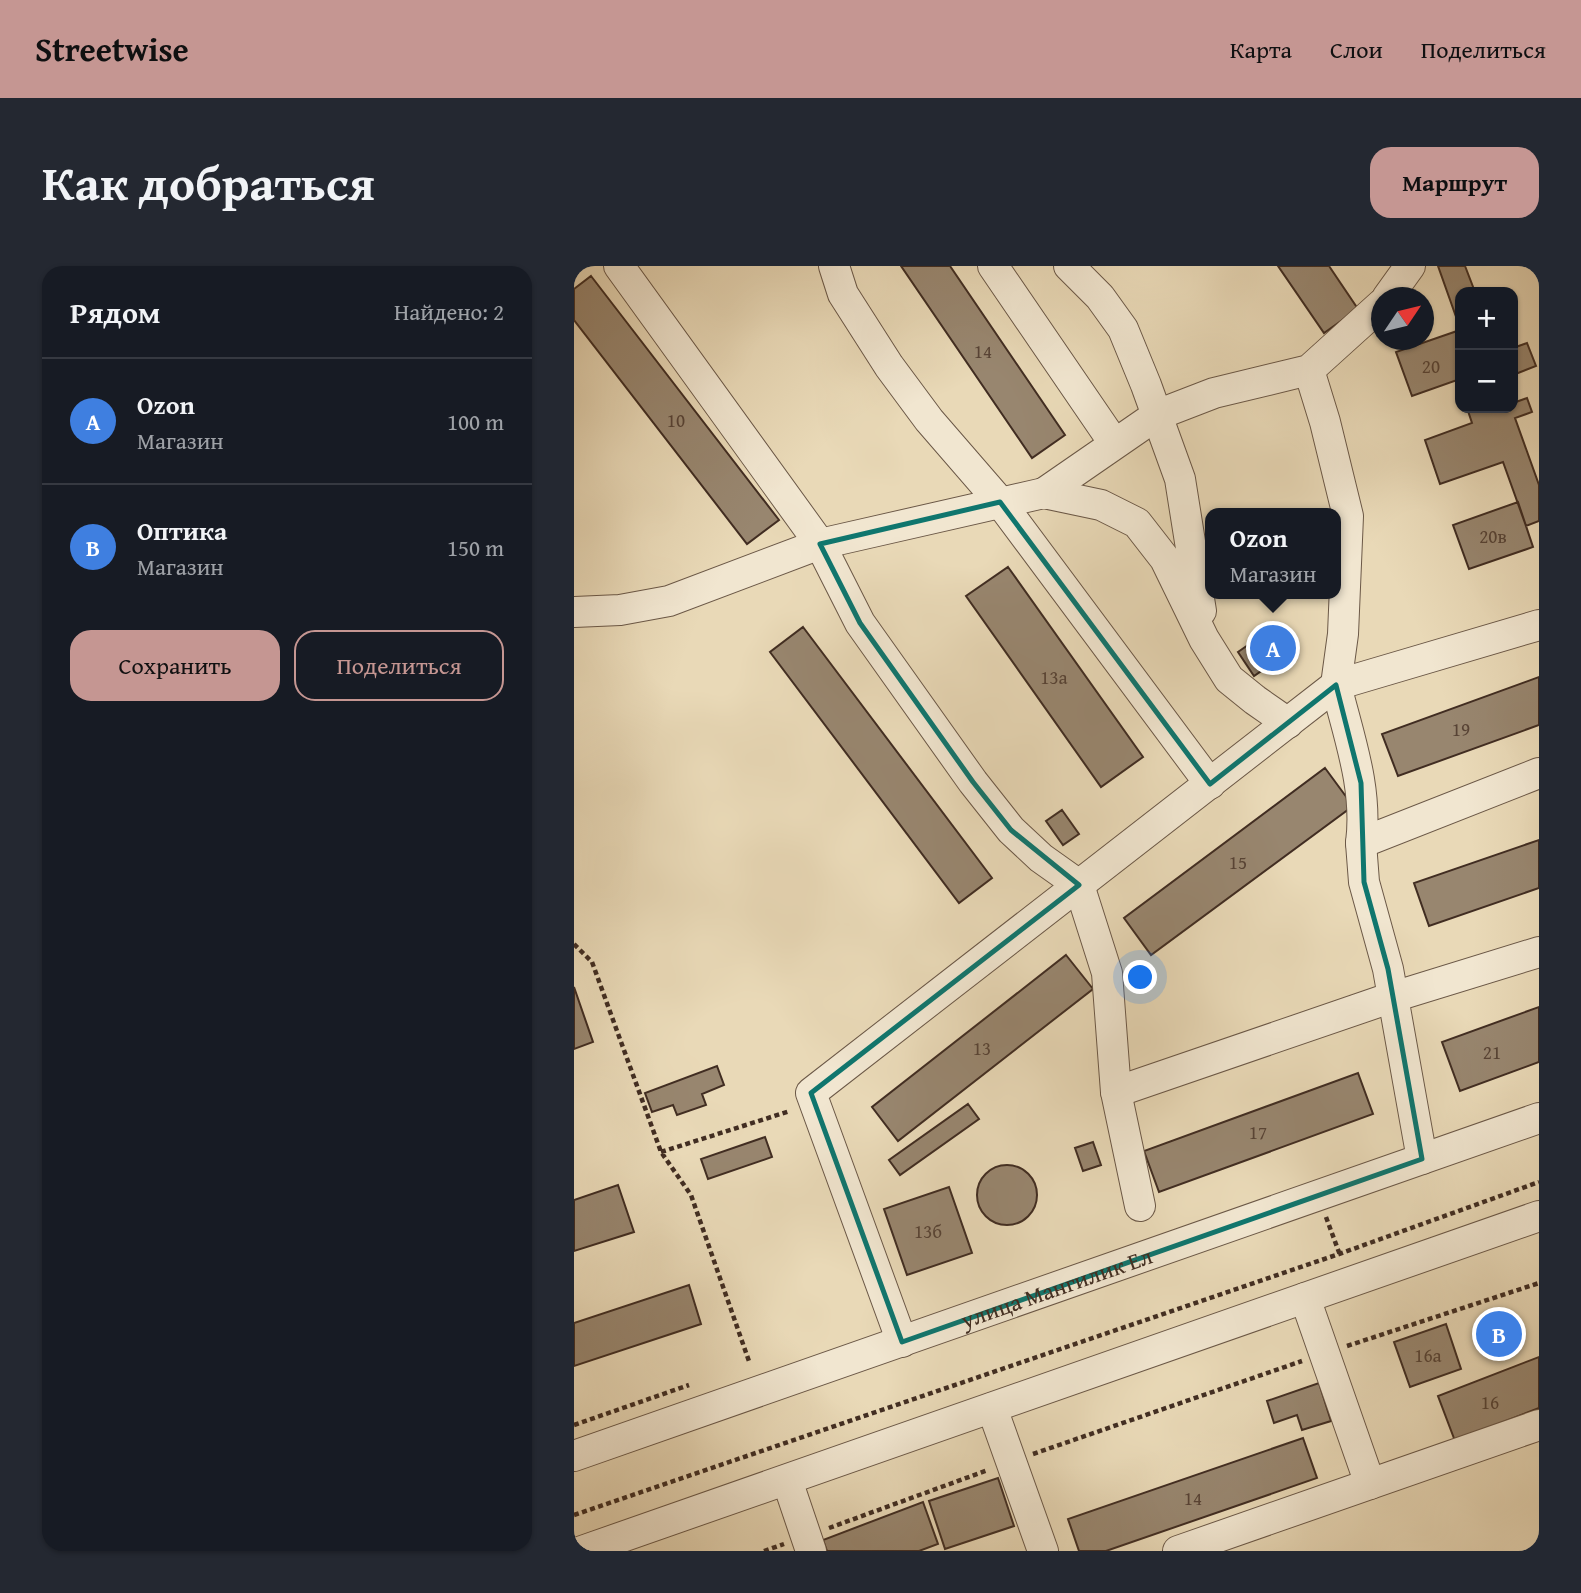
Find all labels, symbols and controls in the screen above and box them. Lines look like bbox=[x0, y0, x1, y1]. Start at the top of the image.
text: Streetwise bbox=[35, 25, 189, 73]
text: Карта bbox=[1230, 32, 1292, 67]
text: Слои bbox=[1330, 32, 1383, 67]
text: Поделиться bbox=[1421, 32, 1546, 67]
text: Как добраться bbox=[42, 146, 375, 218]
button: Маршрут bbox=[1370, 147, 1539, 218]
north arrow bbox=[1371, 287, 1434, 350]
map controls bbox=[1455, 287, 1518, 413]
button: + bbox=[1455, 287, 1518, 350]
text: Рядом bbox=[70, 290, 161, 334]
text: Найдено: 2 bbox=[394, 295, 504, 328]
house number: 14 bbox=[974, 337, 992, 365]
button: − bbox=[1455, 350, 1518, 413]
house number: 20 bbox=[1422, 352, 1440, 380]
text: Ozon bbox=[137, 385, 195, 424]
text: A bbox=[86, 405, 100, 438]
text: 100 m bbox=[447, 405, 504, 438]
house number: 10 bbox=[667, 406, 685, 434]
text: Магазин bbox=[137, 424, 224, 457]
popup bbox=[1205, 508, 1341, 599]
text: Оптика bbox=[137, 511, 227, 550]
text: Ozon bbox=[1230, 518, 1288, 557]
house number: 20в bbox=[1479, 522, 1507, 550]
text: B bbox=[86, 531, 100, 564]
text: 150 m bbox=[447, 531, 504, 564]
text: Магазин bbox=[137, 550, 224, 583]
text: Магазин bbox=[1230, 557, 1316, 590]
pin: A bbox=[1250, 622, 1296, 674]
button: Сохранить bbox=[70, 630, 280, 701]
button: Поделиться bbox=[294, 630, 504, 701]
house number: 13а bbox=[1040, 663, 1068, 691]
house number: 19 bbox=[1452, 715, 1470, 743]
house number: 15 bbox=[1229, 848, 1247, 876]
your location bbox=[1123, 960, 1157, 994]
house number: 13 bbox=[973, 1034, 991, 1062]
house number: 21 bbox=[1483, 1038, 1501, 1066]
house number: 17 bbox=[1249, 1118, 1267, 1146]
house number: 13б bbox=[914, 1217, 942, 1245]
street label: улица Мангилик Ел bbox=[955, 1238, 1157, 1336]
pin: B bbox=[1476, 1308, 1522, 1360]
house number: 16а bbox=[1414, 1341, 1442, 1369]
house number: 16 bbox=[1481, 1388, 1499, 1416]
house number: 14 bbox=[1184, 1484, 1202, 1512]

